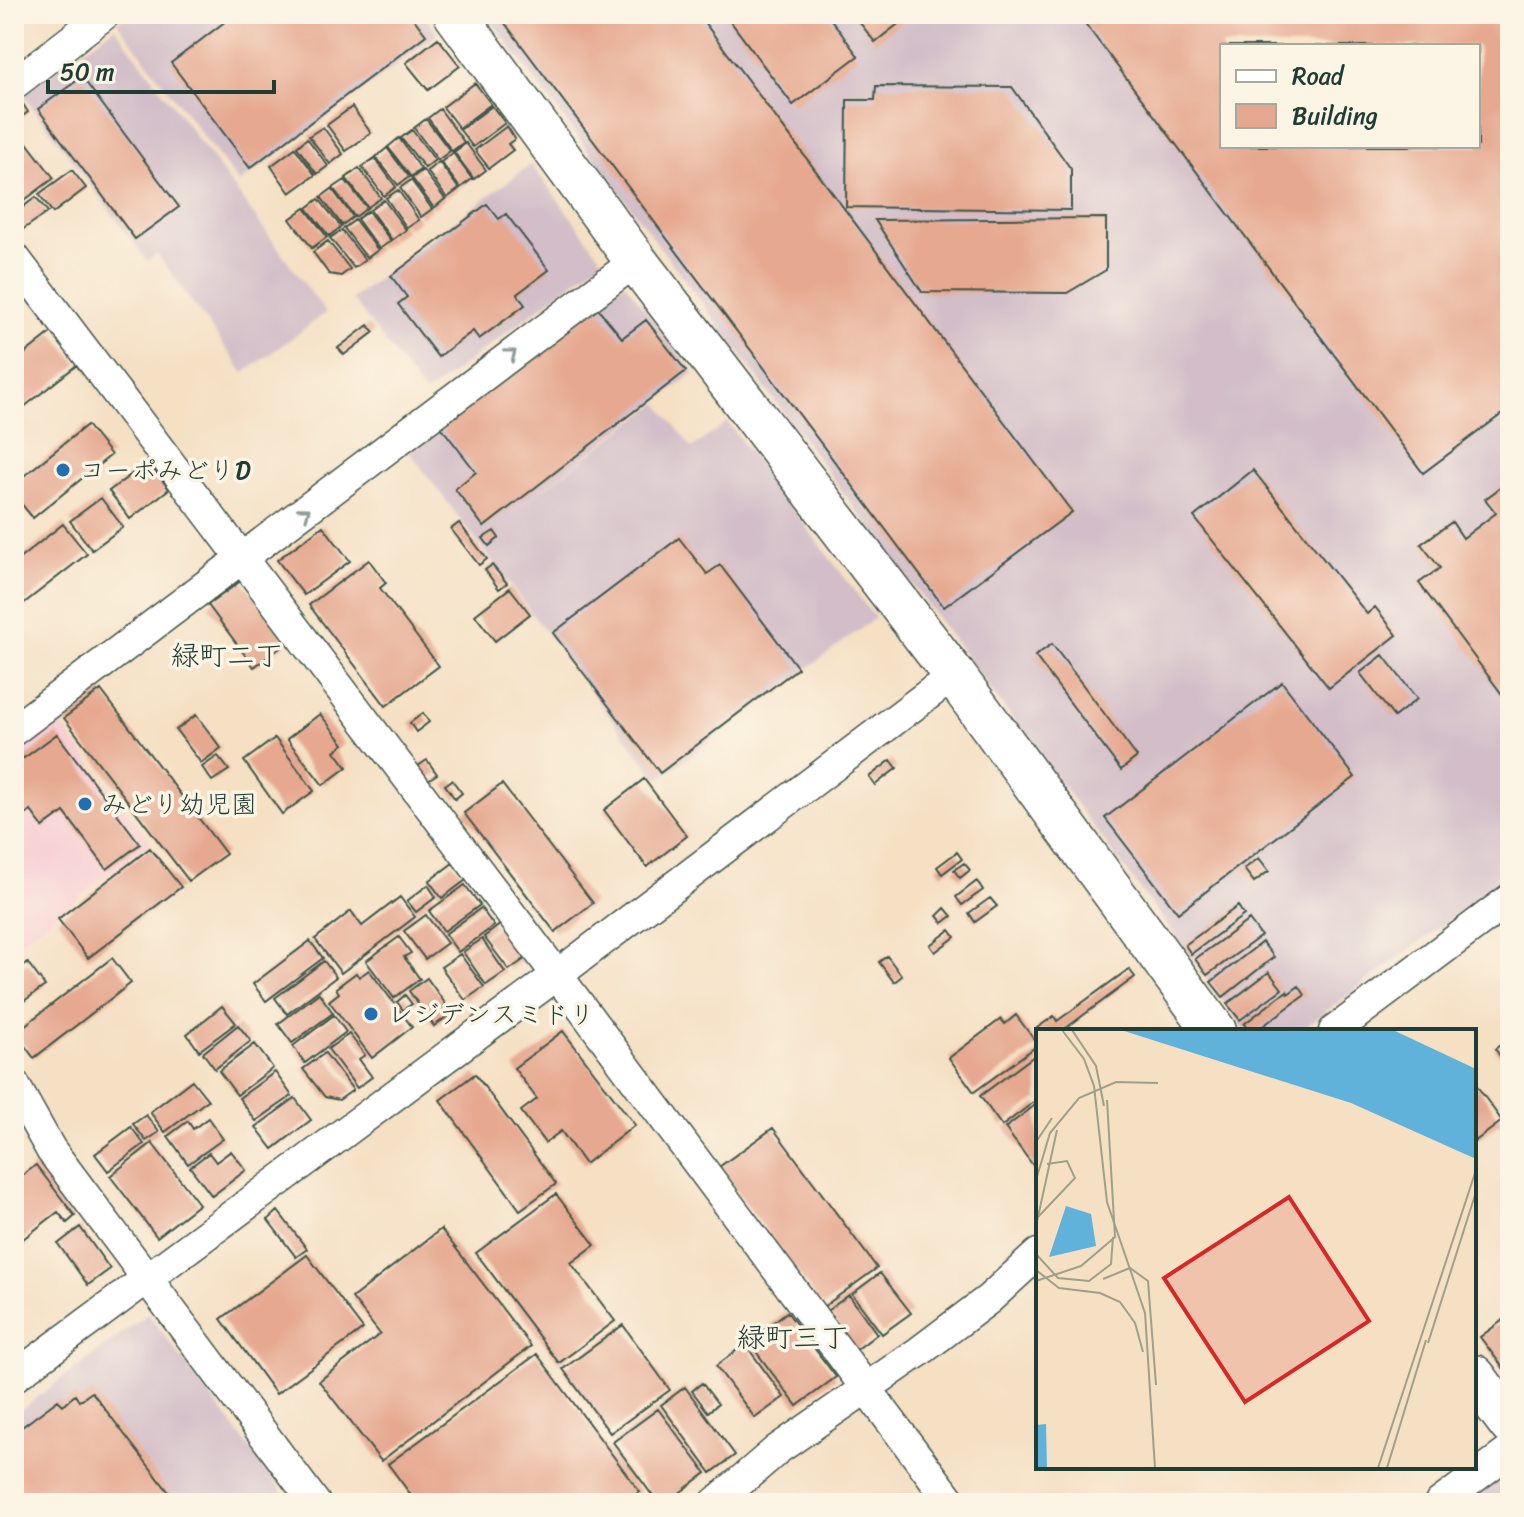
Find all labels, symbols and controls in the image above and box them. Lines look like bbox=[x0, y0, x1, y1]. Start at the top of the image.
scale bar bbox=[48, 44, 274, 94]
legend bbox=[1220, 44, 1480, 148]
text: 50 m bbox=[60, 51, 115, 93]
text: Road bbox=[1292, 55, 1346, 97]
text: Building bbox=[1292, 95, 1378, 137]
one-way arrow bbox=[502, 350, 517, 364]
place label: コーポみどりD bbox=[79, 447, 251, 493]
marker: コーポみどりD bbox=[54, 461, 72, 479]
one-way arrow bbox=[296, 507, 311, 521]
district label: 緑町二丁 bbox=[171, 631, 283, 680]
place label: みどり幼児園 bbox=[101, 781, 257, 827]
marker: みどり幼児園 bbox=[76, 795, 94, 813]
place label: レジデンスミドリ bbox=[387, 991, 595, 1037]
marker: レジデンスミドリ bbox=[362, 1005, 380, 1023]
inset map bbox=[1036, 1029, 1476, 1469]
district label: 緑町三丁 bbox=[737, 1313, 849, 1362]

